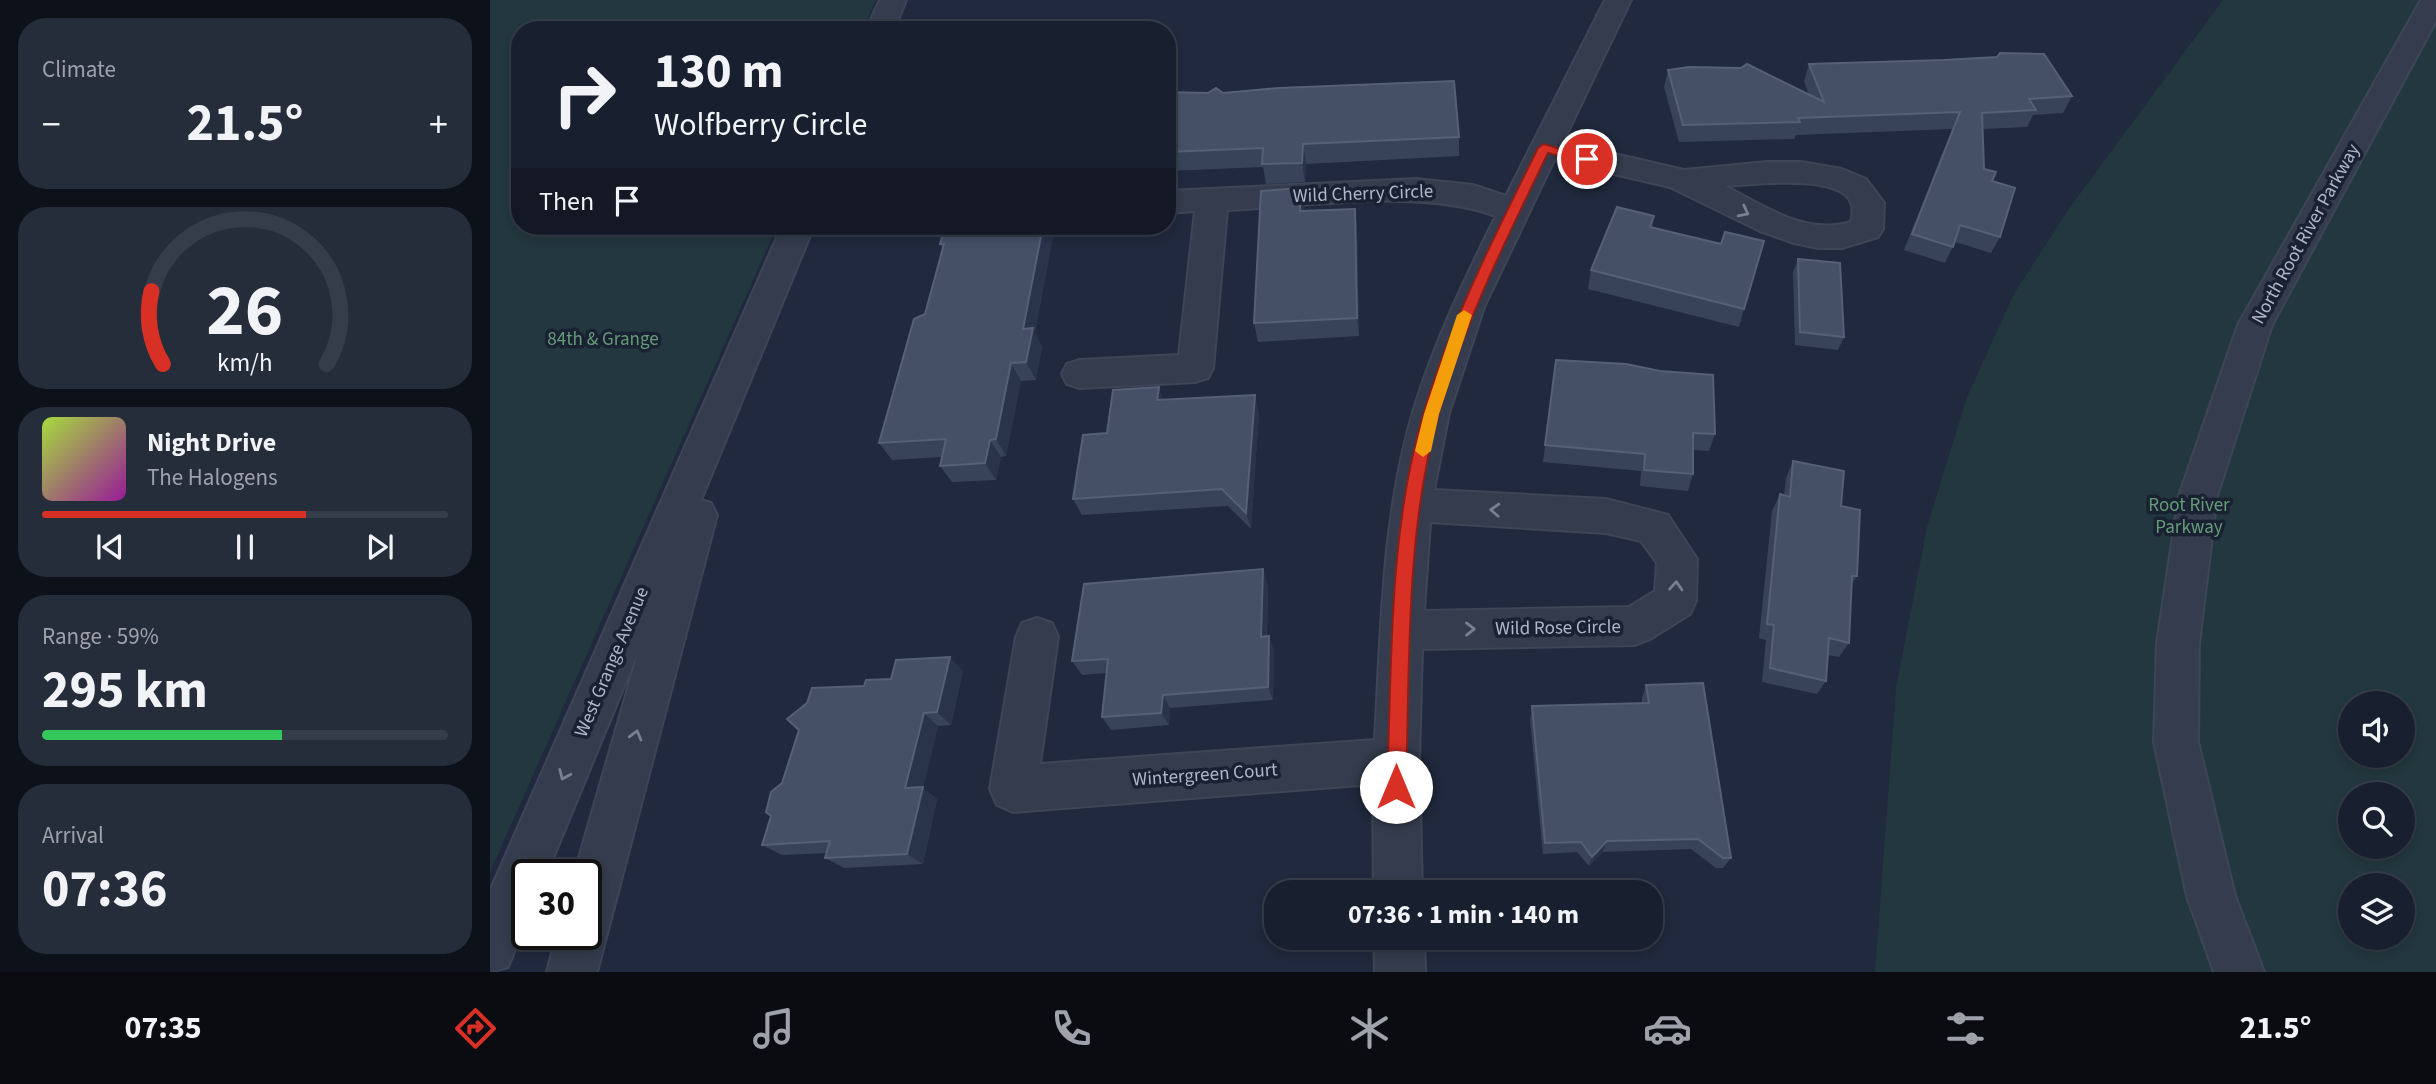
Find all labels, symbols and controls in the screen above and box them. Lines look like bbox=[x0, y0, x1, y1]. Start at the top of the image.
text: 130 m bbox=[654, 37, 783, 107]
icon: right bbox=[539, 49, 630, 140]
text: Climate bbox=[42, 53, 116, 86]
text: 21.5° bbox=[187, 87, 303, 161]
text: − bbox=[42, 98, 61, 152]
text: + bbox=[429, 98, 448, 152]
text: Wolfberry Circle bbox=[654, 102, 867, 148]
pin bbox=[1557, 129, 1617, 189]
street label: North Root River Parkway bbox=[2245, 139, 2367, 329]
icon: arrive bbox=[1568, 140, 1606, 178]
street label: Wild Cherry Circle bbox=[1292, 178, 1434, 210]
icon: arrive bbox=[608, 182, 646, 220]
text: Then bbox=[539, 183, 594, 220]
one-way arrow bbox=[1737, 203, 1749, 217]
text: 26 bbox=[207, 259, 283, 363]
park label: 84th & Grange bbox=[547, 326, 659, 353]
text: km/h bbox=[217, 344, 273, 380]
text: Night Drive bbox=[147, 424, 276, 461]
text: The Halogens bbox=[147, 461, 278, 494]
park label: Root River Parkway bbox=[2148, 492, 2230, 541]
one-way arrow bbox=[1489, 502, 1500, 517]
icon: previous bbox=[91, 528, 129, 566]
icon: pause bbox=[226, 528, 264, 566]
icon: next bbox=[361, 528, 399, 566]
one-way arrow bbox=[1669, 581, 1684, 592]
street label: West Grange Avenue bbox=[568, 583, 656, 741]
street label: Wild Rose Circle bbox=[1495, 613, 1621, 643]
text: Range · 59% bbox=[42, 620, 159, 653]
one-way arrow bbox=[1465, 621, 1476, 637]
text: 295 km bbox=[42, 654, 208, 728]
map controls bbox=[2338, 691, 2415, 950]
button: sound bbox=[2338, 691, 2415, 768]
one-way arrow bbox=[628, 729, 643, 741]
position arrow bbox=[1359, 750, 1433, 824]
street label: Wintergreen Court bbox=[1131, 756, 1279, 794]
one-way arrow bbox=[558, 768, 572, 781]
button: search bbox=[2338, 782, 2415, 859]
text: Arrival bbox=[42, 819, 104, 852]
text: 07:36 bbox=[42, 853, 167, 927]
speed limit sign: 30 bbox=[511, 859, 602, 950]
button: layers bbox=[2338, 873, 2415, 950]
text: 07:36 · 1 min · 140 m bbox=[1348, 896, 1579, 933]
icon: directions bbox=[451, 1004, 500, 1053]
icon: music bbox=[749, 1004, 798, 1053]
icon: phone bbox=[1047, 1004, 1096, 1053]
icon: climate bbox=[1345, 1004, 1394, 1053]
icon: car bbox=[1643, 1004, 1692, 1053]
icon: filters bbox=[1941, 1004, 1990, 1053]
text: 07:35 bbox=[125, 1005, 202, 1051]
text: 21.5° bbox=[2239, 1005, 2311, 1051]

